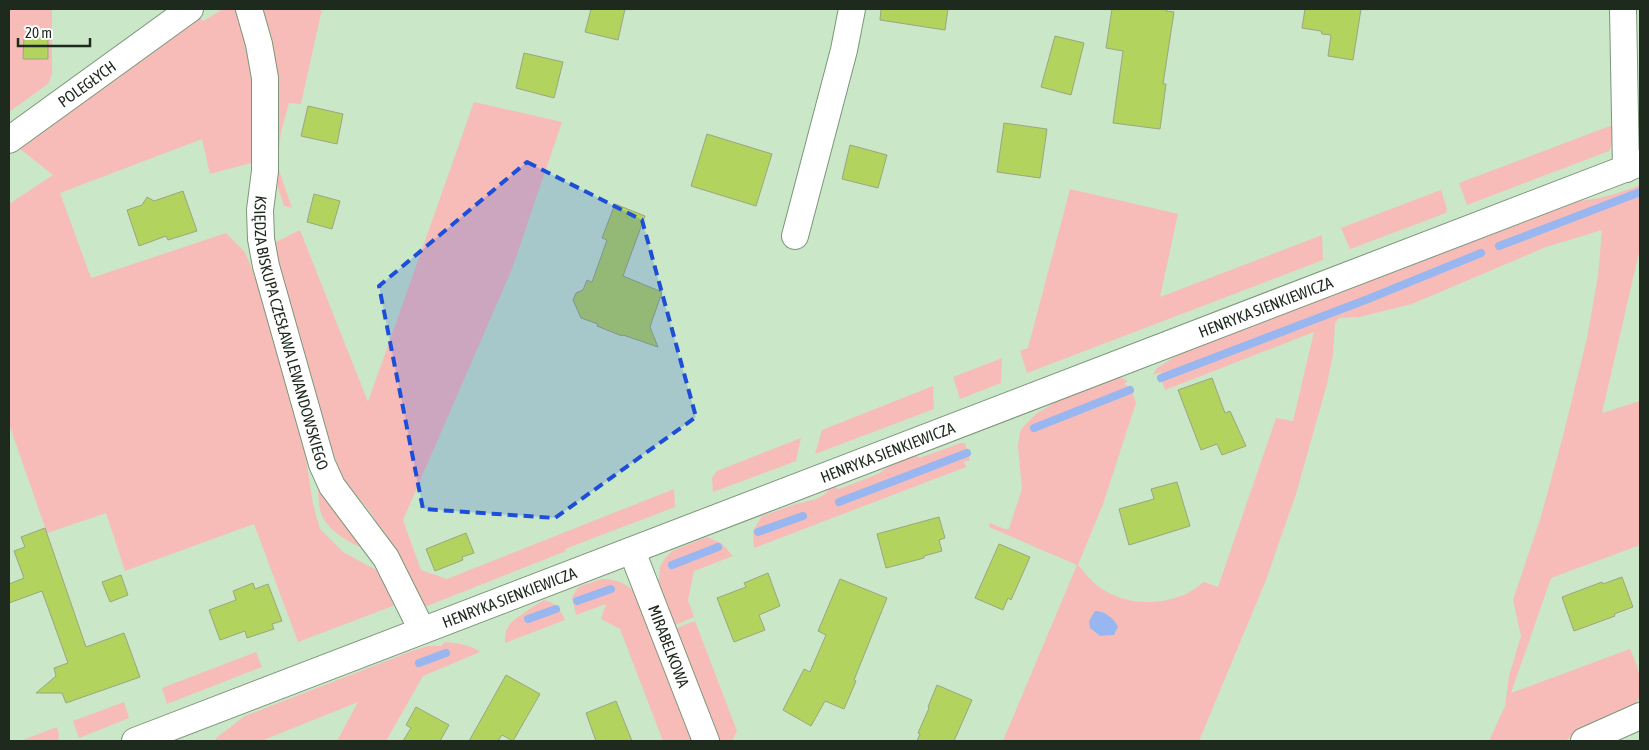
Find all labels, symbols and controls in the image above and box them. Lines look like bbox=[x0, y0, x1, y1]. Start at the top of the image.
scale bar bbox=[18, 15, 90, 47]
text: 20 m bbox=[25, 24, 52, 41]
street label: POLEGŁYCH bbox=[54, 57, 119, 111]
street label: KSIĘDZA BISKUPA CZESŁAWA LEWANDOWSKIEGO bbox=[250, 195, 332, 473]
street label: HENRYKA SIENKIEWICZA bbox=[1196, 273, 1335, 341]
street label: HENRYKA SIENKIEWICZA bbox=[818, 418, 957, 486]
street label: HENRYKA SIENKIEWICZA bbox=[440, 563, 579, 631]
street label: MIRABELKOWA bbox=[645, 602, 693, 690]

